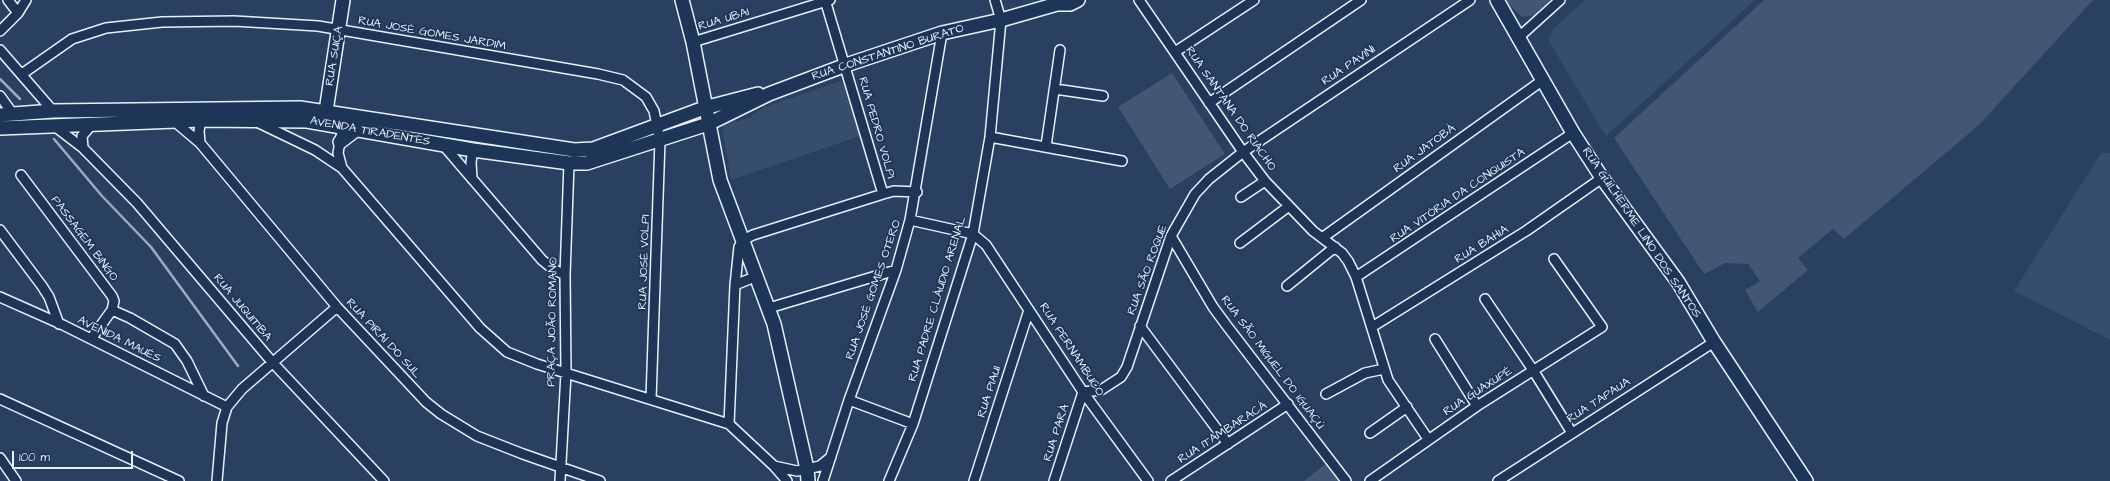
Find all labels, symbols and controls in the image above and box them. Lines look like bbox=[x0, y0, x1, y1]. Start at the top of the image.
street label: RUA UBAI bbox=[697, 5, 751, 35]
street label: RUA JOSÉ GOMES JARDIM bbox=[357, 14, 507, 54]
street label: RUA CONSTANTINO BURATO bbox=[810, 22, 966, 84]
street label: RUA SUIÇA bbox=[323, 25, 347, 87]
street label: RUA PAVINI bbox=[1319, 43, 1379, 89]
street label: RUA SANTANA DO RIACHO bbox=[1182, 44, 1278, 174]
street label: RUA PEDRO VOLPI bbox=[855, 76, 897, 180]
street label: AVENIDA TIRADENTES bbox=[309, 114, 431, 150]
street label: RUA JATOBÁ bbox=[1391, 122, 1459, 176]
street label: RUA VITÓRIA DA CONQUISTA bbox=[1388, 145, 1528, 247]
street label: RUA GUILHERME LINO DOS SANTOS bbox=[1578, 145, 1704, 321]
street label: PASSAGEM BINGO bbox=[47, 194, 121, 284]
street label: RUA JOSÉ VOLPI bbox=[636, 214, 654, 310]
street label: RUA PADRE CLÁUDIO ARENAL bbox=[906, 215, 970, 383]
street label: RUA JOSÉ GOMES OTERO bbox=[843, 218, 905, 362]
street label: RUA SÃO ROQUE bbox=[1125, 223, 1171, 317]
street label: RUA BAHIA bbox=[1452, 223, 1512, 267]
street label: PRAÇA JOÃO ROMANO bbox=[545, 257, 561, 387]
street label: RUA JUQUITIBA bbox=[210, 271, 274, 345]
street label: RUA SÃO MIGUEL DO IGUAÇÚ bbox=[1217, 293, 1327, 433]
street label: RUA PIRAÍ DO SUL bbox=[342, 296, 424, 382]
street label: RUA PERNAMBUCO bbox=[1036, 301, 1106, 399]
street label: AVENIDA MAUÉS bbox=[75, 314, 163, 366]
street label: RUA PIAUI bbox=[975, 364, 1005, 420]
street label: RUA GUAXUPÉ bbox=[1441, 364, 1515, 420]
street label: RUA TAPAUA bbox=[1565, 375, 1633, 427]
street label: RUA ITAMBARACÁ bbox=[1176, 399, 1270, 467]
street label: RUA PARÁ bbox=[1041, 403, 1073, 463]
scale bar bbox=[14, 443, 135, 469]
text: 100 m bbox=[19, 449, 50, 466]

